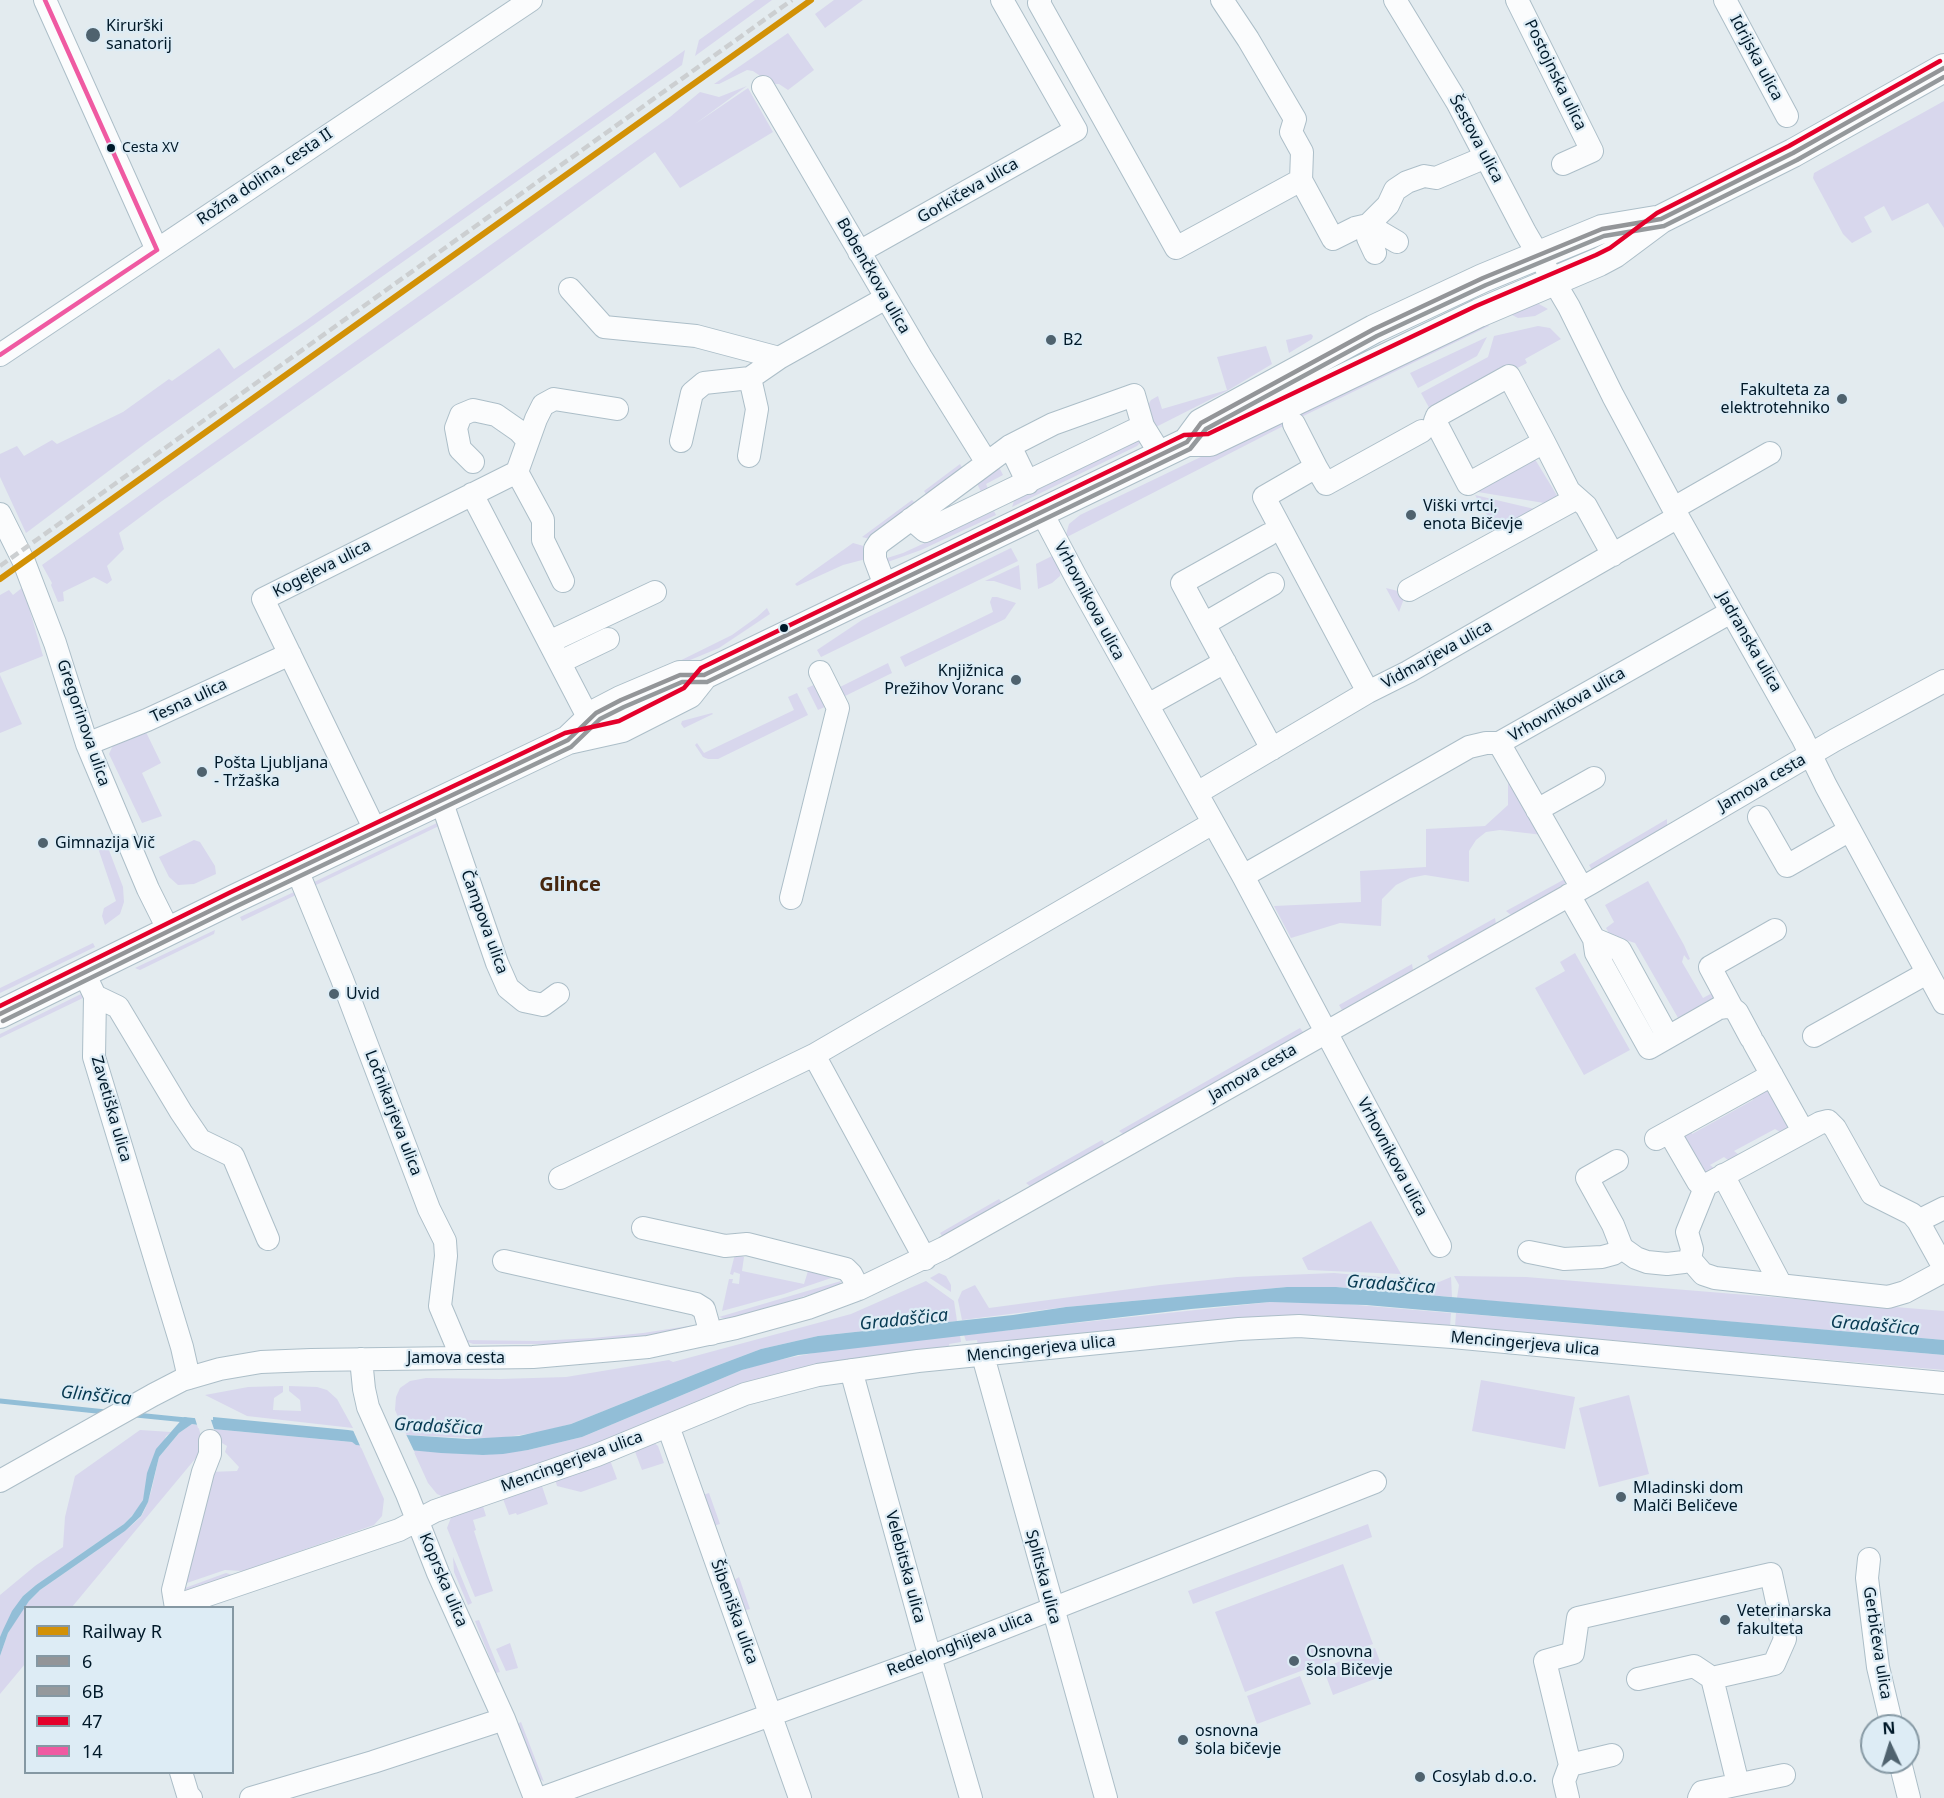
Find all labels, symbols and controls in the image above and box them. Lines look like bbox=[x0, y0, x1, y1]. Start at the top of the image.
street label: Idrijska ulica bbox=[1725, 12, 1787, 104]
place label: Kirurški sanatorij bbox=[106, 16, 172, 54]
street label: Postojnska ulica bbox=[1520, 17, 1590, 133]
marker: Kirurški sanatorij bbox=[84, 26, 102, 44]
street label: Šestova ulica bbox=[1445, 92, 1507, 186]
street label: Rožna dolina, cesta II bbox=[194, 125, 336, 229]
place label: Cesta XV bbox=[122, 140, 179, 156]
marker: Cesta XV bbox=[105, 142, 117, 154]
street label: Gorkičeva ulica bbox=[914, 154, 1022, 228]
street label: Bobenčkova ulica bbox=[832, 215, 914, 337]
place label: B2 bbox=[1063, 330, 1083, 350]
marker: B2 bbox=[1044, 333, 1058, 347]
place label: Fakulteta za elektrotehniko bbox=[1721, 380, 1830, 418]
marker: Fakulteta za elektrotehniko bbox=[1835, 392, 1849, 406]
place label: Viški vrtci, enota Bičevje bbox=[1423, 496, 1523, 534]
marker: Viški vrtci, enota Bičevje bbox=[1404, 508, 1418, 522]
street label: Kogejeva ulica bbox=[270, 536, 374, 602]
street label: Vrhovnikova ulica bbox=[1050, 538, 1128, 664]
street label: Jadranska ulica bbox=[1713, 588, 1785, 696]
street label: Vidmarjeva ulica bbox=[1379, 617, 1495, 693]
unlabelled marker bbox=[778, 622, 790, 634]
street label: Gregorinova ulica bbox=[52, 657, 114, 789]
place label: Knjižnica Prežihov Voranc bbox=[884, 661, 1004, 699]
street label: Vrhovnikova ulica bbox=[1505, 664, 1629, 746]
marker: Knjižnica Prežihov Voranc bbox=[1009, 673, 1023, 687]
street label: Tesna ulica bbox=[148, 675, 230, 727]
street label: Jamova cesta bbox=[1715, 750, 1809, 816]
place label: Pošta Ljubljana - Tržaška bbox=[214, 753, 328, 791]
marker: Pošta Ljubljana - Tržaška bbox=[195, 765, 209, 779]
place label: Gimnazija Vič bbox=[55, 833, 155, 853]
marker: Gimnazija Vič bbox=[36, 836, 50, 850]
street label: Čampova ulica bbox=[456, 867, 512, 977]
district label: Glince bbox=[539, 873, 601, 897]
place label: Uvid bbox=[346, 984, 380, 1004]
marker: Uvid bbox=[327, 987, 341, 1001]
street label: Jamova cesta bbox=[1206, 1040, 1300, 1106]
street label: Ločnikarjeva ulica bbox=[360, 1048, 426, 1178]
street label: Zavetiška ulica bbox=[87, 1054, 135, 1164]
street label: Vrhovnikova ulica bbox=[1353, 1094, 1431, 1220]
water label: Gradaščica bbox=[1346, 1271, 1436, 1299]
water label: Gradaščica bbox=[859, 1305, 949, 1335]
water label: Gradaščica bbox=[1830, 1311, 1920, 1341]
street label: Mencingerjeva ulica bbox=[1450, 1328, 1600, 1360]
street label: Mencingerjeva ulica bbox=[966, 1332, 1116, 1366]
street label: Jamova cesta bbox=[407, 1348, 505, 1368]
water label: Glinščica bbox=[60, 1382, 132, 1410]
water label: Gradaščica bbox=[393, 1414, 483, 1440]
street label: Mencingerjeva ulica bbox=[498, 1427, 646, 1497]
place label: Mladinski dom Malči Beličeve bbox=[1633, 1478, 1743, 1516]
marker: Mladinski dom Malči Beličeve bbox=[1614, 1490, 1628, 1504]
street label: Velebitska ulica bbox=[881, 1509, 929, 1625]
street label: Splitska ulica bbox=[1021, 1528, 1065, 1626]
street label: Koprska ulica bbox=[415, 1530, 471, 1630]
street label: Šibeniška ulica bbox=[706, 1557, 762, 1667]
street label: Gerbičeva ulica bbox=[1859, 1585, 1895, 1701]
place label: Veterinarska fakulteta bbox=[1737, 1601, 1831, 1639]
legend bbox=[24, 1606, 234, 1774]
street label: Redelonghijeva ulica bbox=[885, 1607, 1035, 1681]
marker: Veterinarska fakulteta bbox=[1718, 1613, 1732, 1627]
text: Railway R bbox=[82, 1619, 162, 1643]
place label: Osnovna šola Bičevje bbox=[1306, 1642, 1393, 1680]
text: 6 bbox=[82, 1649, 92, 1673]
marker: Osnovna šola Bičevje bbox=[1287, 1654, 1301, 1668]
text: 6B bbox=[82, 1679, 104, 1703]
text: 47 bbox=[82, 1709, 103, 1733]
north arrow bbox=[1860, 1714, 1920, 1774]
text: N bbox=[1882, 1717, 1896, 1739]
place label: osnovna šola bičevje bbox=[1195, 1721, 1281, 1759]
marker: osnovna šola bičevje bbox=[1176, 1733, 1190, 1747]
text: 14 bbox=[82, 1739, 103, 1763]
place label: Cosylab d.o.o. bbox=[1432, 1767, 1537, 1787]
marker: Cosylab d.o.o. bbox=[1413, 1770, 1427, 1784]

